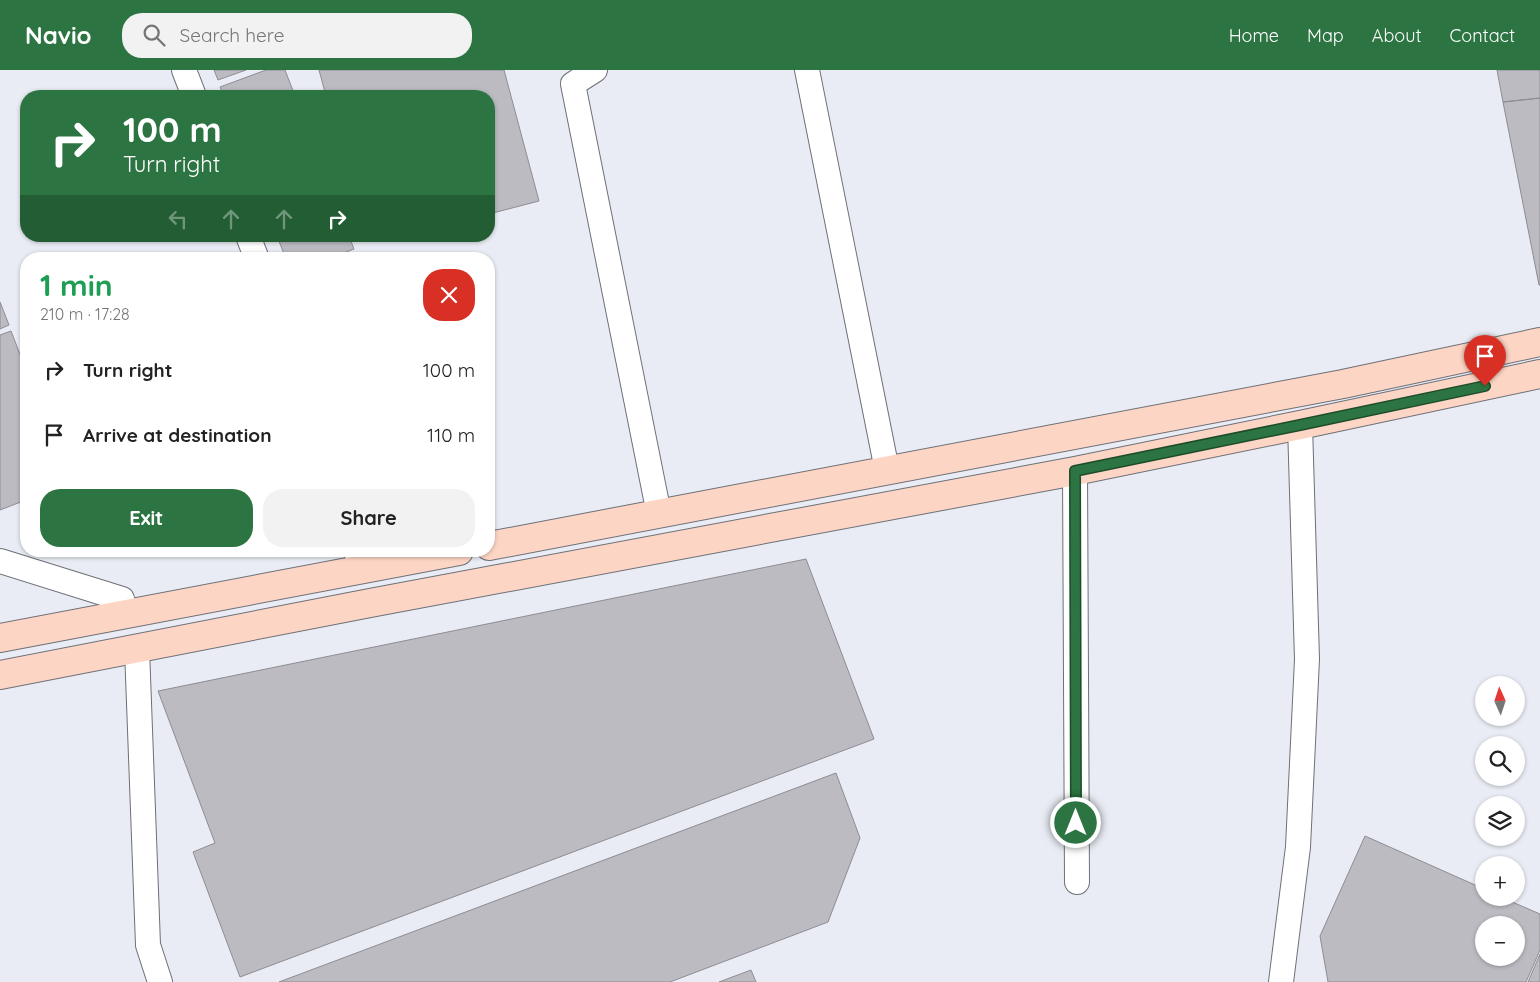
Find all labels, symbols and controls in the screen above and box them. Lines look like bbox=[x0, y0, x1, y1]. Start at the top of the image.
search box bbox=[122, 13, 472, 58]
text: Navio bbox=[25, 20, 92, 50]
icon: search bbox=[140, 21, 168, 49]
text: Search here bbox=[180, 23, 284, 47]
text: Home bbox=[1229, 24, 1279, 47]
text: Map bbox=[1307, 24, 1344, 47]
text: About bbox=[1372, 24, 1422, 47]
text: Contact bbox=[1450, 24, 1515, 47]
text: 100 m bbox=[123, 107, 222, 151]
icon: right bbox=[40, 110, 105, 175]
text: Turn right bbox=[123, 150, 220, 178]
icon: left bbox=[164, 205, 192, 233]
icon: ahead bbox=[217, 205, 245, 233]
icon: ahead bbox=[270, 205, 298, 233]
icon: right bbox=[323, 205, 351, 233]
text: 1 min bbox=[40, 266, 113, 304]
button: close bbox=[423, 269, 475, 321]
text: 210 m · 17:28 bbox=[40, 304, 130, 324]
pin bbox=[1464, 335, 1506, 386]
icon: arrive bbox=[1471, 342, 1499, 370]
icon: right bbox=[40, 356, 68, 384]
text: Turn right bbox=[83, 358, 172, 382]
text: 100 m bbox=[423, 358, 475, 382]
icon: arrive bbox=[40, 421, 68, 449]
text: Arrive at destination bbox=[83, 423, 272, 447]
text: 110 m bbox=[427, 423, 475, 447]
button: Exit bbox=[40, 489, 253, 547]
button: Share bbox=[263, 489, 475, 547]
north arrow bbox=[1475, 676, 1525, 726]
map controls bbox=[1475, 676, 1525, 966]
button: search bbox=[1475, 736, 1525, 786]
position arrow bbox=[1049, 796, 1101, 848]
button: layers bbox=[1475, 796, 1525, 846]
button: + bbox=[1475, 856, 1525, 906]
button: − bbox=[1475, 916, 1525, 966]

